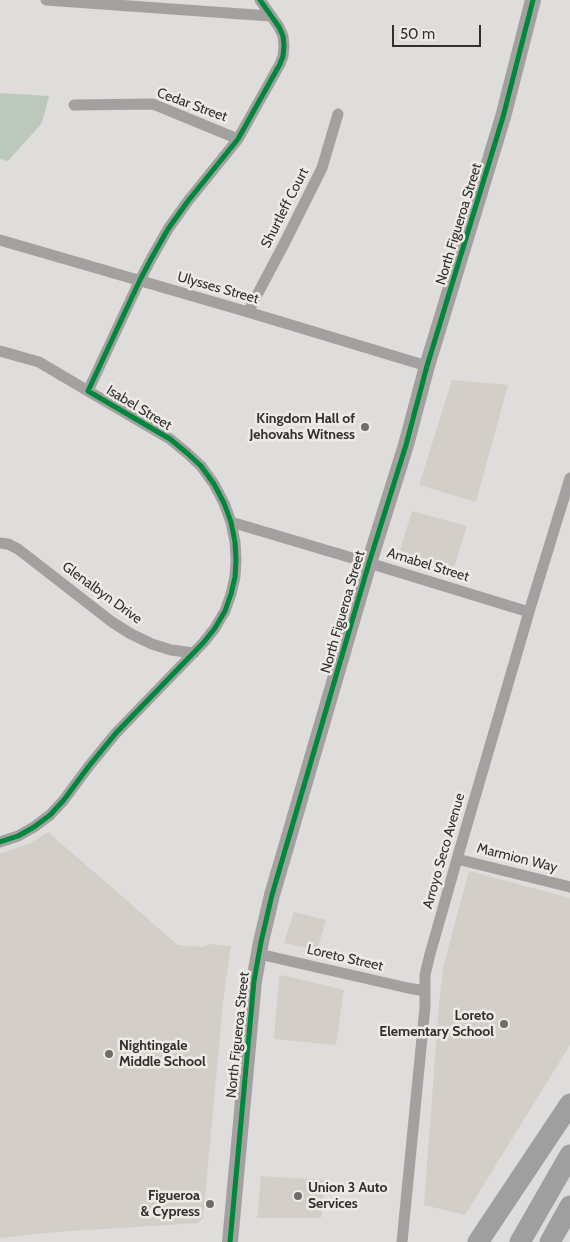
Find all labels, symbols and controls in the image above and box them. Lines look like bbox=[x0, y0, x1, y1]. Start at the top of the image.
scale bar bbox=[395, 15, 484, 47]
text: 50 m bbox=[400, 25, 435, 43]
street label: Cedar Street bbox=[155, 85, 229, 125]
street label: North Figueroa Street bbox=[432, 161, 486, 287]
street label: Shurtleff Court bbox=[258, 165, 312, 251]
street label: Ulysses Street bbox=[175, 268, 261, 308]
street label: Isabel Street bbox=[103, 382, 175, 434]
place label: Kingdom Hall of Jehovahs Witness bbox=[249, 411, 355, 444]
marker: Kingdom Hall of Jehovahs Witness bbox=[359, 421, 371, 433]
street label: Amabel Street bbox=[385, 545, 471, 585]
street label: North Figueroa Street bbox=[317, 549, 369, 675]
street label: Glenalbyn Drive bbox=[59, 558, 145, 628]
street label: Arroyo Seco Avenue bbox=[419, 791, 469, 911]
street label: Marmion Way bbox=[475, 840, 559, 876]
street label: Loreto Street bbox=[305, 941, 385, 975]
street label: North Figueroa Street bbox=[223, 971, 253, 1099]
place label: Loreto Elementary School bbox=[379, 1008, 494, 1040]
marker: Loreto Elementary School bbox=[498, 1018, 510, 1030]
place label: Nightingale Middle School bbox=[119, 1038, 206, 1070]
marker: Nightingale Middle School bbox=[103, 1048, 115, 1060]
place label: Union 3 Auto Services bbox=[308, 1180, 388, 1212]
place label: Figueroa & Cypress bbox=[140, 1188, 200, 1220]
marker: Union 3 Auto Services bbox=[292, 1190, 304, 1202]
marker: Figueroa & Cypress bbox=[204, 1198, 216, 1210]

